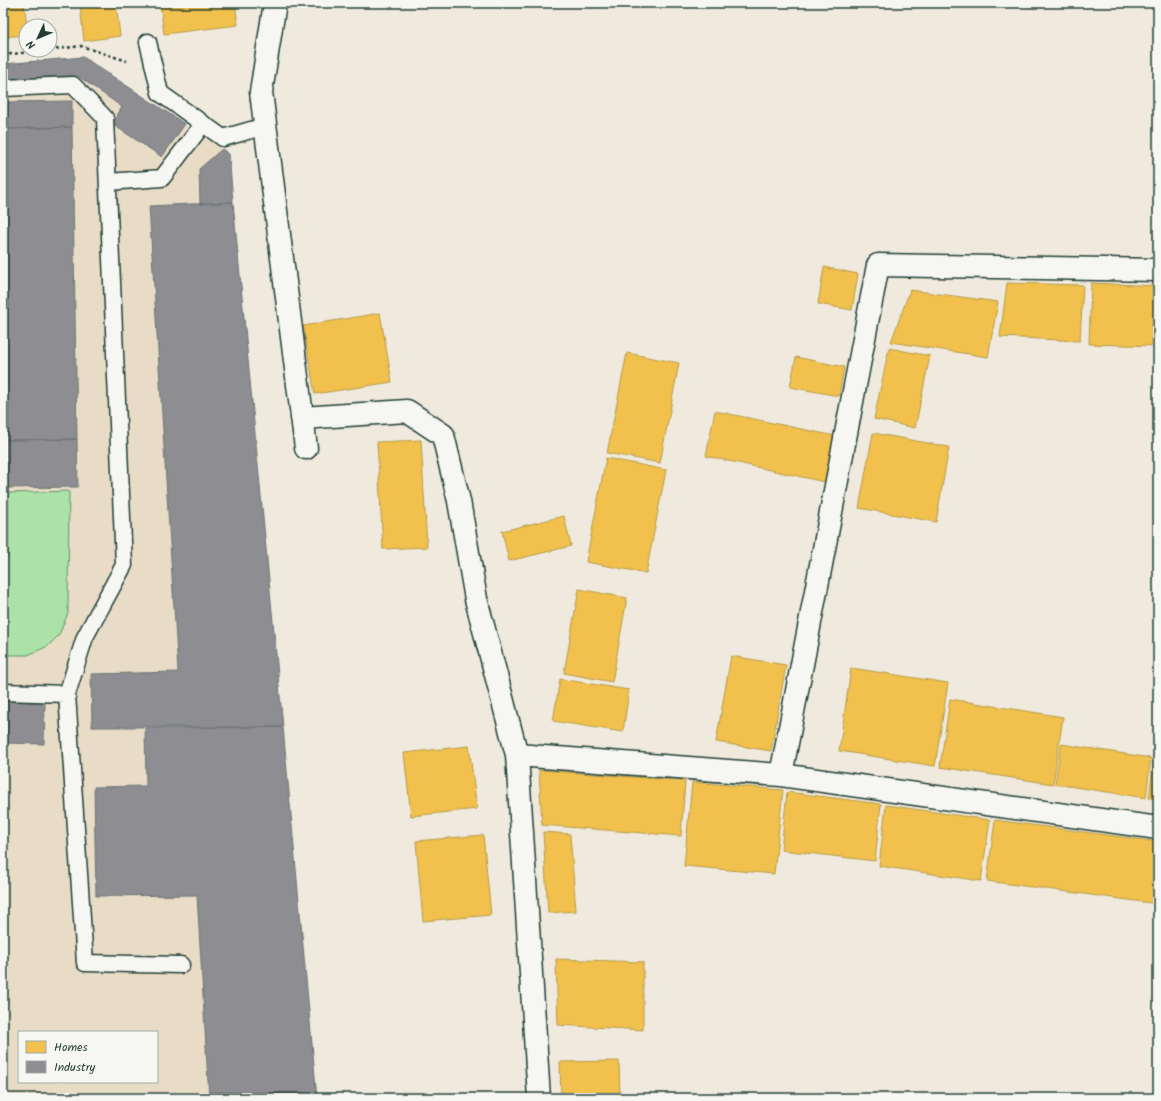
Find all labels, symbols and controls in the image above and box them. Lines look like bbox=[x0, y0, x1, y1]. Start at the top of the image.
north arrow bbox=[18, 18, 58, 58]
text: N bbox=[23, 35, 40, 53]
legend bbox=[18, 1031, 158, 1083]
text: Homes bbox=[54, 1038, 88, 1057]
text: Industry bbox=[54, 1058, 96, 1077]

